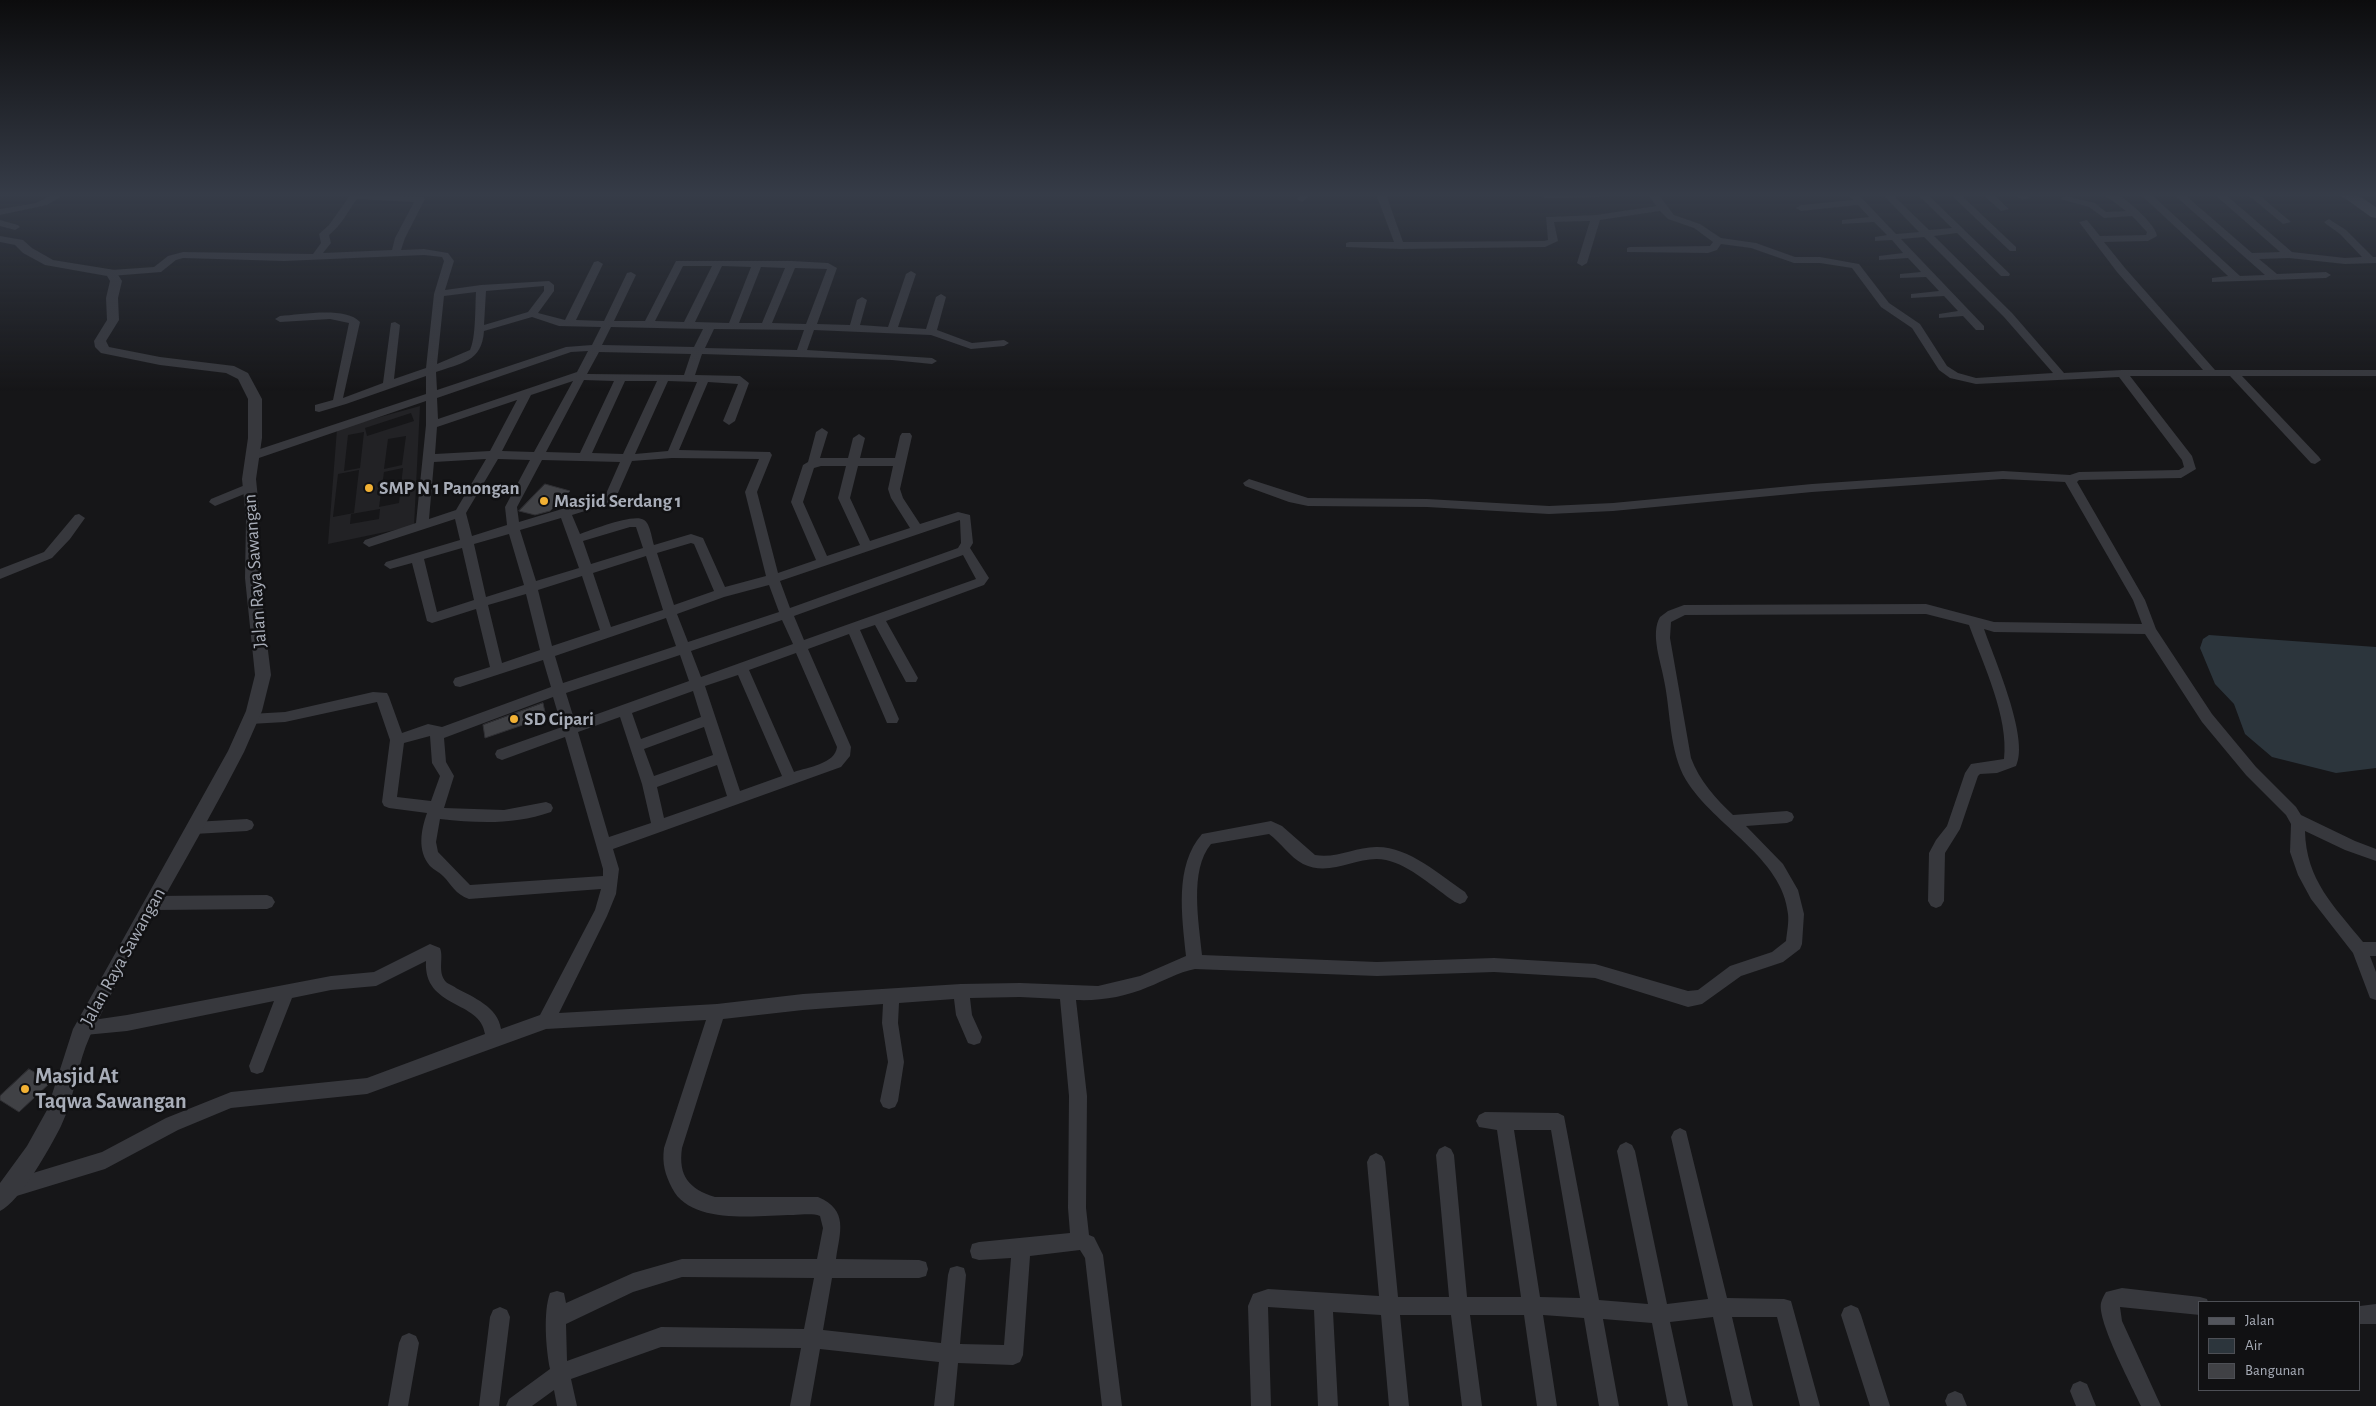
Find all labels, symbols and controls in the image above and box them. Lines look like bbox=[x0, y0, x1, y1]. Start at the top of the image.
place label: SMP N 1 Panongan bbox=[379, 477, 520, 499]
marker: SMP N 1 Panongan bbox=[363, 482, 375, 494]
place label: Masjid Serdang 1 bbox=[554, 490, 682, 512]
street label: Jalan Raya Sawangan bbox=[238, 493, 272, 649]
marker: Masjid Serdang 1 bbox=[538, 495, 550, 507]
place label: SD Cipari bbox=[524, 708, 594, 730]
marker: SD Cipari bbox=[508, 713, 520, 725]
street label: Jalan Raya Sawangan bbox=[76, 884, 170, 1030]
place label: Masjid At Taqwa Sawangan bbox=[35, 1063, 187, 1114]
marker: Masjid At Taqwa Sawangan bbox=[19, 1083, 31, 1095]
legend bbox=[2198, 1301, 2361, 1391]
text: Jalan bbox=[2245, 1313, 2275, 1328]
text: Air bbox=[2245, 1338, 2262, 1353]
text: Bangunan bbox=[2245, 1363, 2305, 1378]

